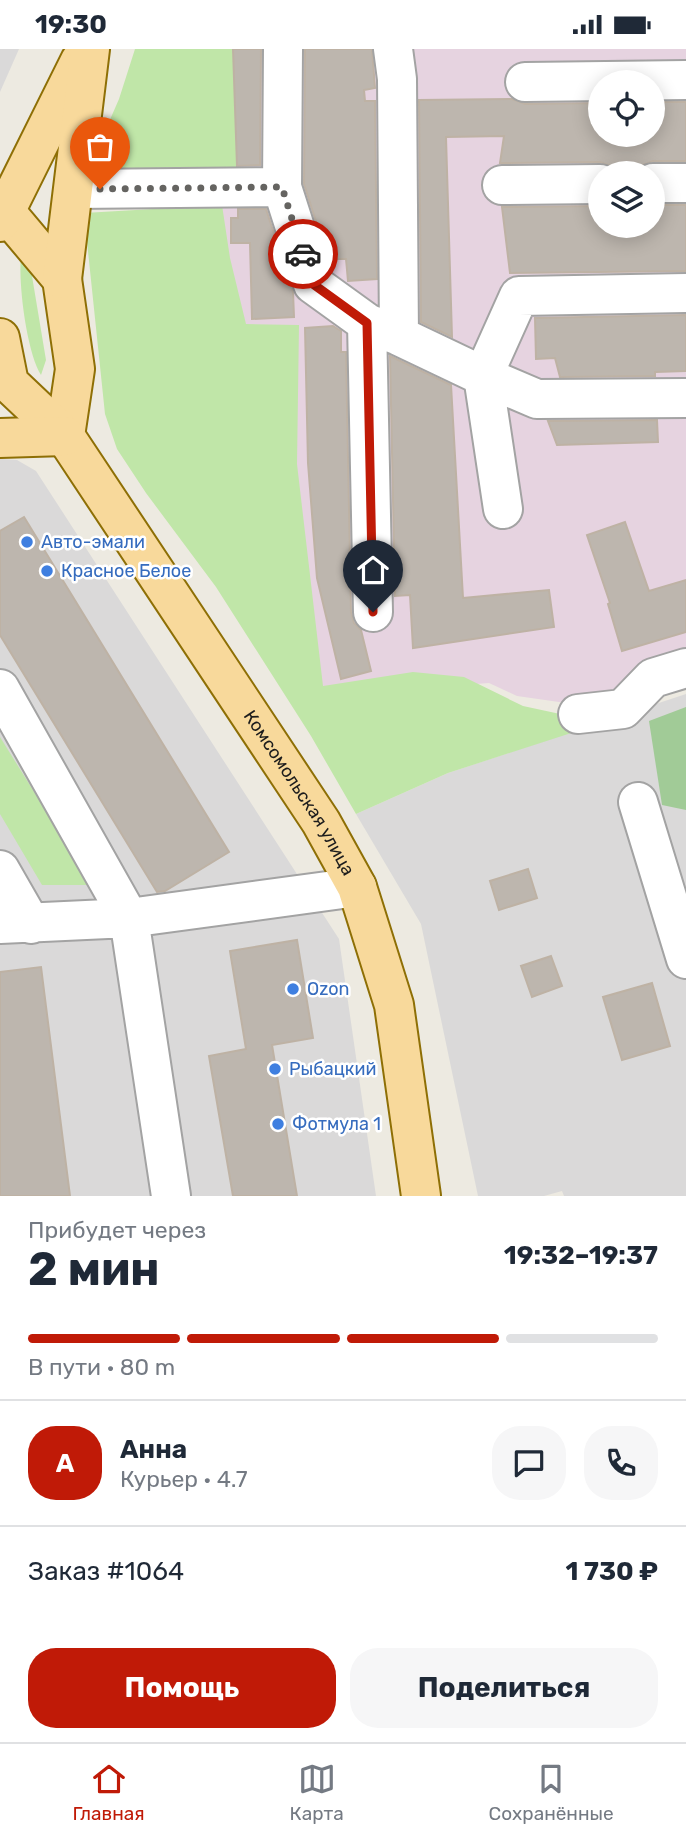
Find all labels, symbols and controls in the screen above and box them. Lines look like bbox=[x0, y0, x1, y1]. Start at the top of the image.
text: 19:30 bbox=[35, 9, 107, 40]
map controls bbox=[588, 70, 665, 238]
button: locate bbox=[588, 70, 665, 147]
pin bbox=[70, 117, 130, 189]
icon: bag bbox=[81, 128, 119, 166]
button: layers bbox=[588, 161, 665, 238]
courier bbox=[268, 219, 338, 289]
icon: car bbox=[284, 235, 322, 273]
place label: Авто-эмали bbox=[41, 531, 145, 553]
marker: Авто-эмали bbox=[19, 534, 35, 550]
pin bbox=[343, 540, 403, 612]
icon: home bbox=[354, 551, 392, 589]
place label: Красное Белое bbox=[61, 560, 191, 582]
marker: Красное Белое bbox=[39, 563, 55, 579]
street label: Комсомольская улица bbox=[239, 706, 359, 879]
place label: Ozon bbox=[307, 978, 349, 1000]
marker: Ozon bbox=[285, 981, 301, 997]
place label: Рыбацкий bbox=[289, 1058, 376, 1080]
marker: Рыбацкий bbox=[267, 1061, 283, 1077]
place label: Фотмула 1 bbox=[292, 1113, 381, 1135]
marker: Фотмула 1 bbox=[270, 1116, 286, 1132]
text: Прибудет через bbox=[28, 1216, 206, 1244]
text: 19:32–19:37 bbox=[504, 1240, 658, 1271]
text: 2 мин bbox=[28, 1242, 160, 1297]
text: В пути · 80 m bbox=[28, 1353, 175, 1381]
button: chat bbox=[492, 1426, 566, 1500]
button: phone bbox=[584, 1426, 658, 1500]
text: Анна bbox=[120, 1434, 187, 1465]
text: А bbox=[56, 1448, 74, 1479]
text: Курьер · 4.7 bbox=[120, 1465, 248, 1493]
text: Заказ #1064 bbox=[28, 1556, 184, 1587]
text: 1 730 ₽ bbox=[566, 1556, 658, 1587]
button: Помощь bbox=[28, 1648, 336, 1728]
button: Поделиться bbox=[350, 1648, 658, 1728]
tab: Главная bbox=[72, 1760, 145, 1825]
tab: Карта bbox=[289, 1760, 344, 1825]
tab: Сохранённые bbox=[489, 1760, 614, 1825]

